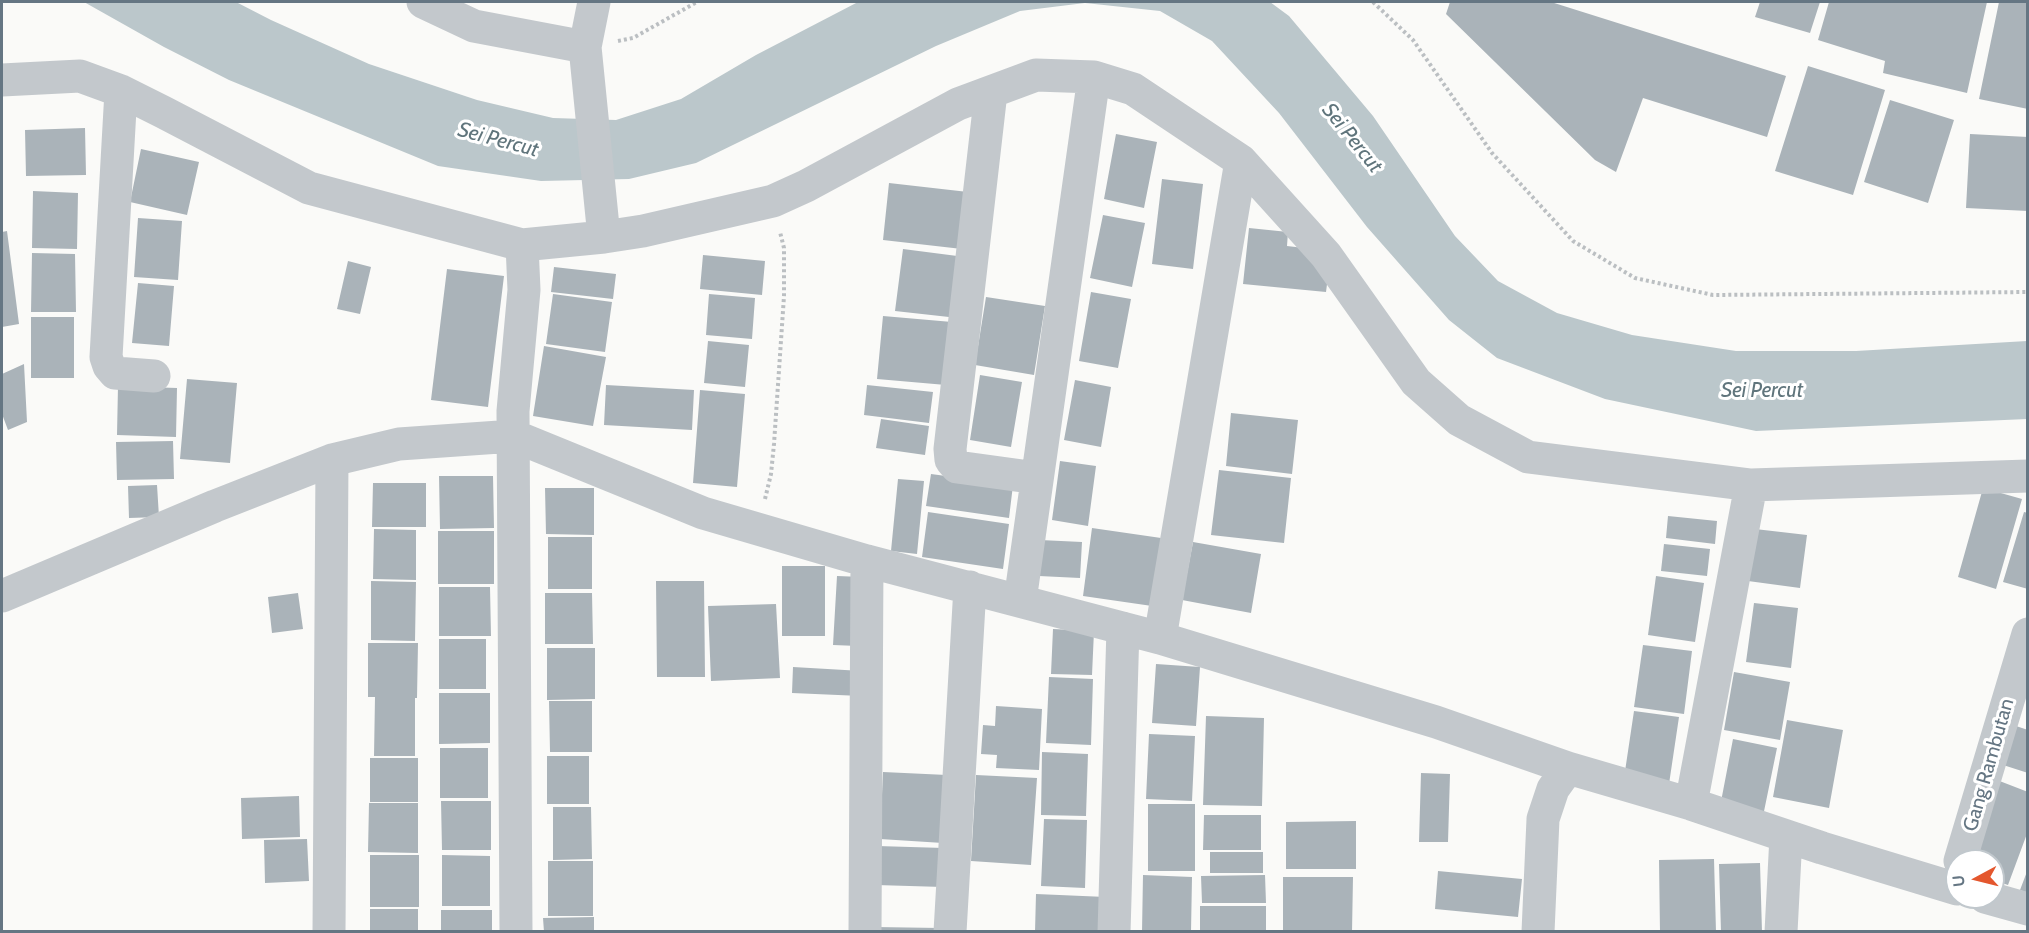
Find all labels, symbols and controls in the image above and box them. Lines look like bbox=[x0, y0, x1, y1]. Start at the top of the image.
water label: Sei Percut bbox=[1316, 98, 1388, 178]
water label: Sei Percut bbox=[455, 117, 541, 163]
water label: Sei Percut bbox=[1721, 378, 1803, 404]
street label: Gang Rambutan bbox=[1959, 696, 2019, 834]
north arrow bbox=[1945, 849, 2005, 909]
text: U bbox=[1948, 874, 1969, 888]

